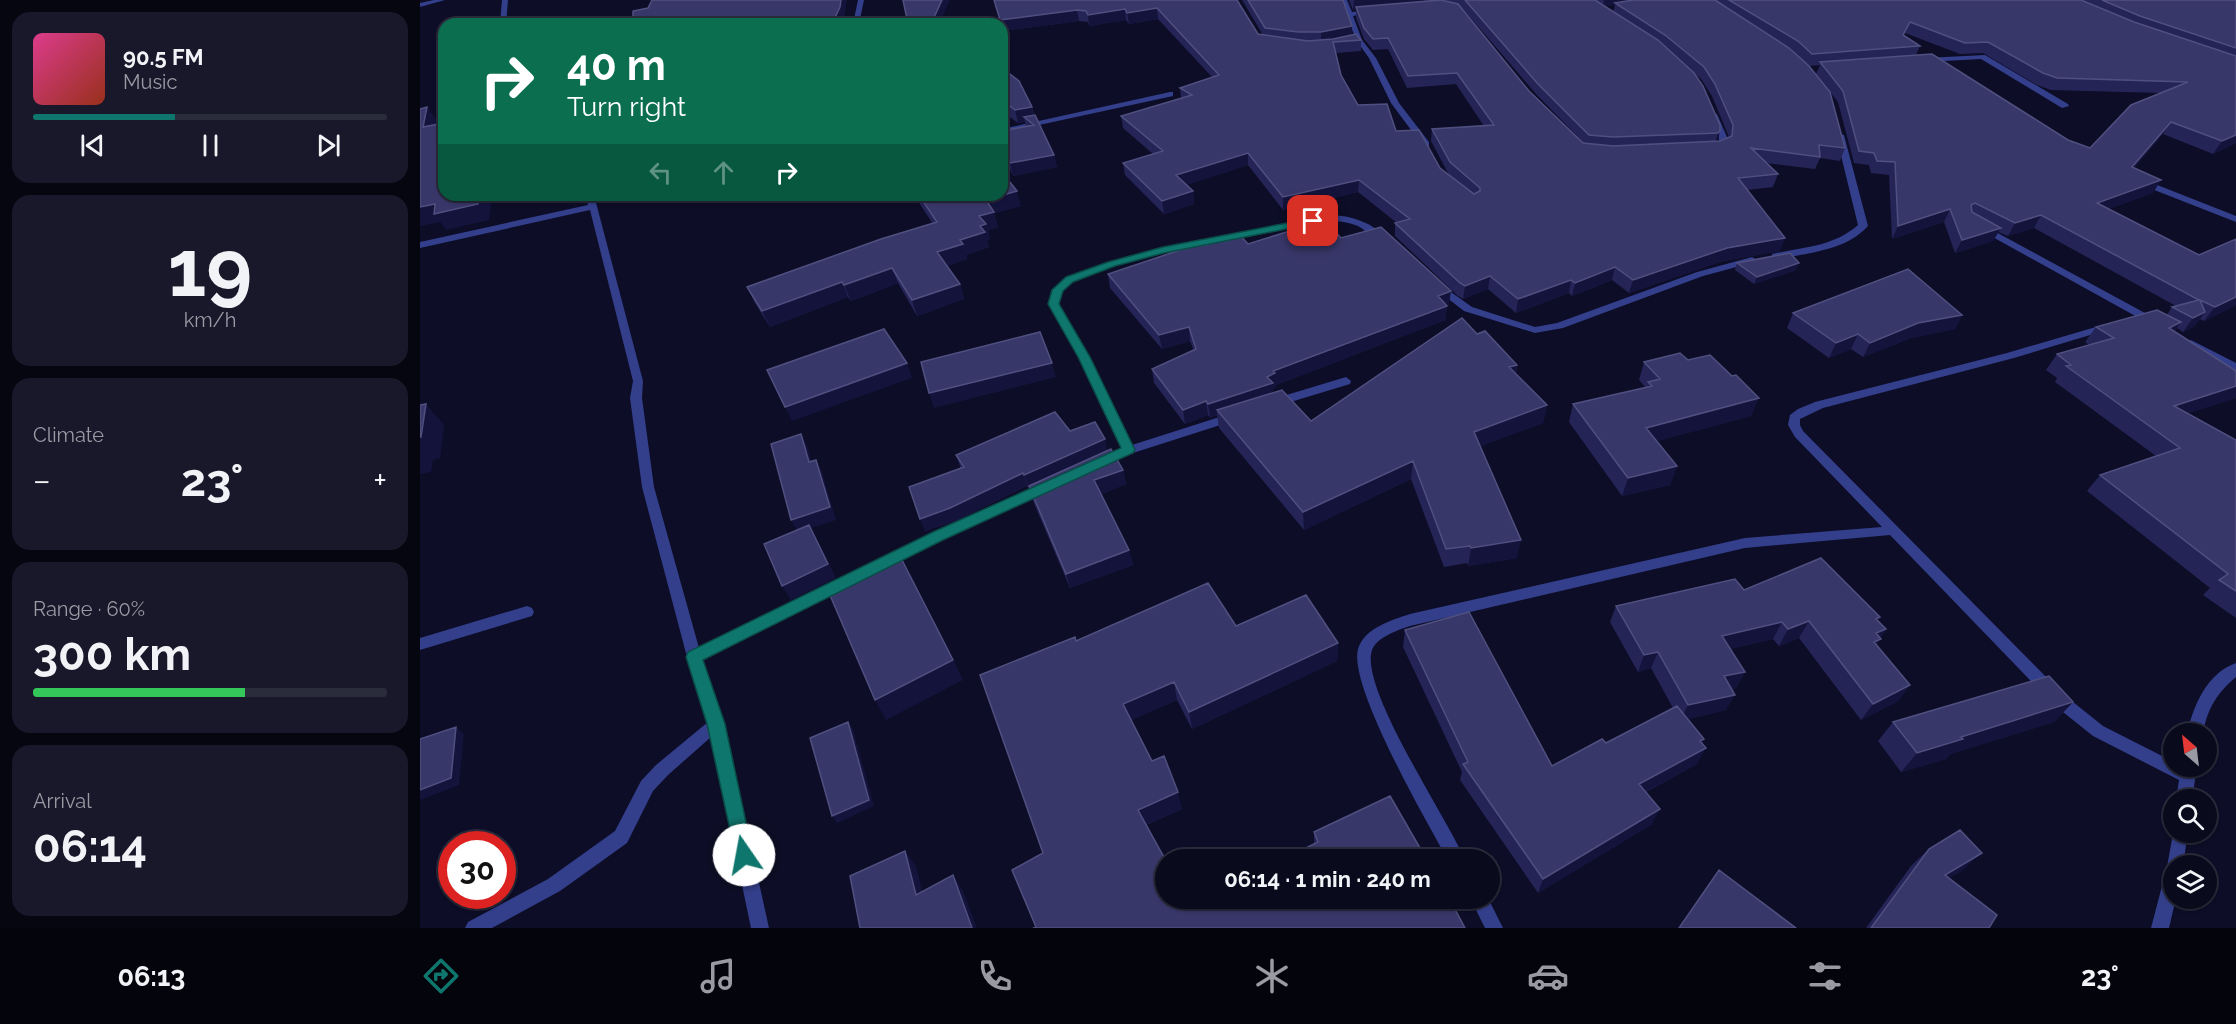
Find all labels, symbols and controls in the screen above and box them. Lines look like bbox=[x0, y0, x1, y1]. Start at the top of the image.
text: 40 m bbox=[567, 41, 666, 90]
icon: right bbox=[468, 42, 546, 120]
text: 90.5 FM bbox=[123, 44, 204, 70]
text: Music bbox=[123, 70, 177, 94]
text: Turn right bbox=[567, 91, 686, 122]
icon: previous bbox=[76, 129, 109, 162]
icon: pause bbox=[194, 129, 227, 162]
icon: next bbox=[312, 129, 345, 162]
icon: left bbox=[644, 156, 677, 189]
icon: ahead bbox=[707, 156, 740, 189]
icon: right bbox=[770, 156, 803, 189]
pin bbox=[1287, 195, 1338, 246]
icon: arrive bbox=[1296, 204, 1329, 237]
text: 19 bbox=[168, 223, 252, 314]
text: km/h bbox=[184, 308, 236, 332]
text: Climate bbox=[33, 423, 104, 447]
text: 23° bbox=[181, 454, 243, 507]
text: − bbox=[33, 461, 51, 500]
text: + bbox=[373, 461, 387, 500]
text: Range · 60% bbox=[33, 597, 145, 621]
text: 300 km bbox=[33, 628, 191, 681]
north arrow bbox=[2163, 723, 2217, 777]
map controls bbox=[2163, 723, 2217, 909]
text: Arrival bbox=[33, 789, 92, 813]
button: search bbox=[2163, 789, 2217, 843]
text: 06:14 bbox=[33, 820, 147, 873]
position arrow bbox=[712, 823, 776, 887]
speed limit sign: 30 bbox=[438, 831, 516, 909]
button: layers bbox=[2163, 855, 2217, 909]
text: 06:14 · 1 min · 240 m bbox=[1224, 866, 1431, 892]
icon: directions bbox=[420, 955, 462, 997]
icon: music bbox=[697, 955, 739, 997]
icon: phone bbox=[974, 955, 1016, 997]
icon: climate bbox=[1251, 955, 1293, 997]
icon: car bbox=[1527, 955, 1569, 997]
icon: filters bbox=[1804, 955, 1846, 997]
text: 06:13 bbox=[117, 961, 185, 992]
text: 23° bbox=[2081, 961, 2119, 992]

